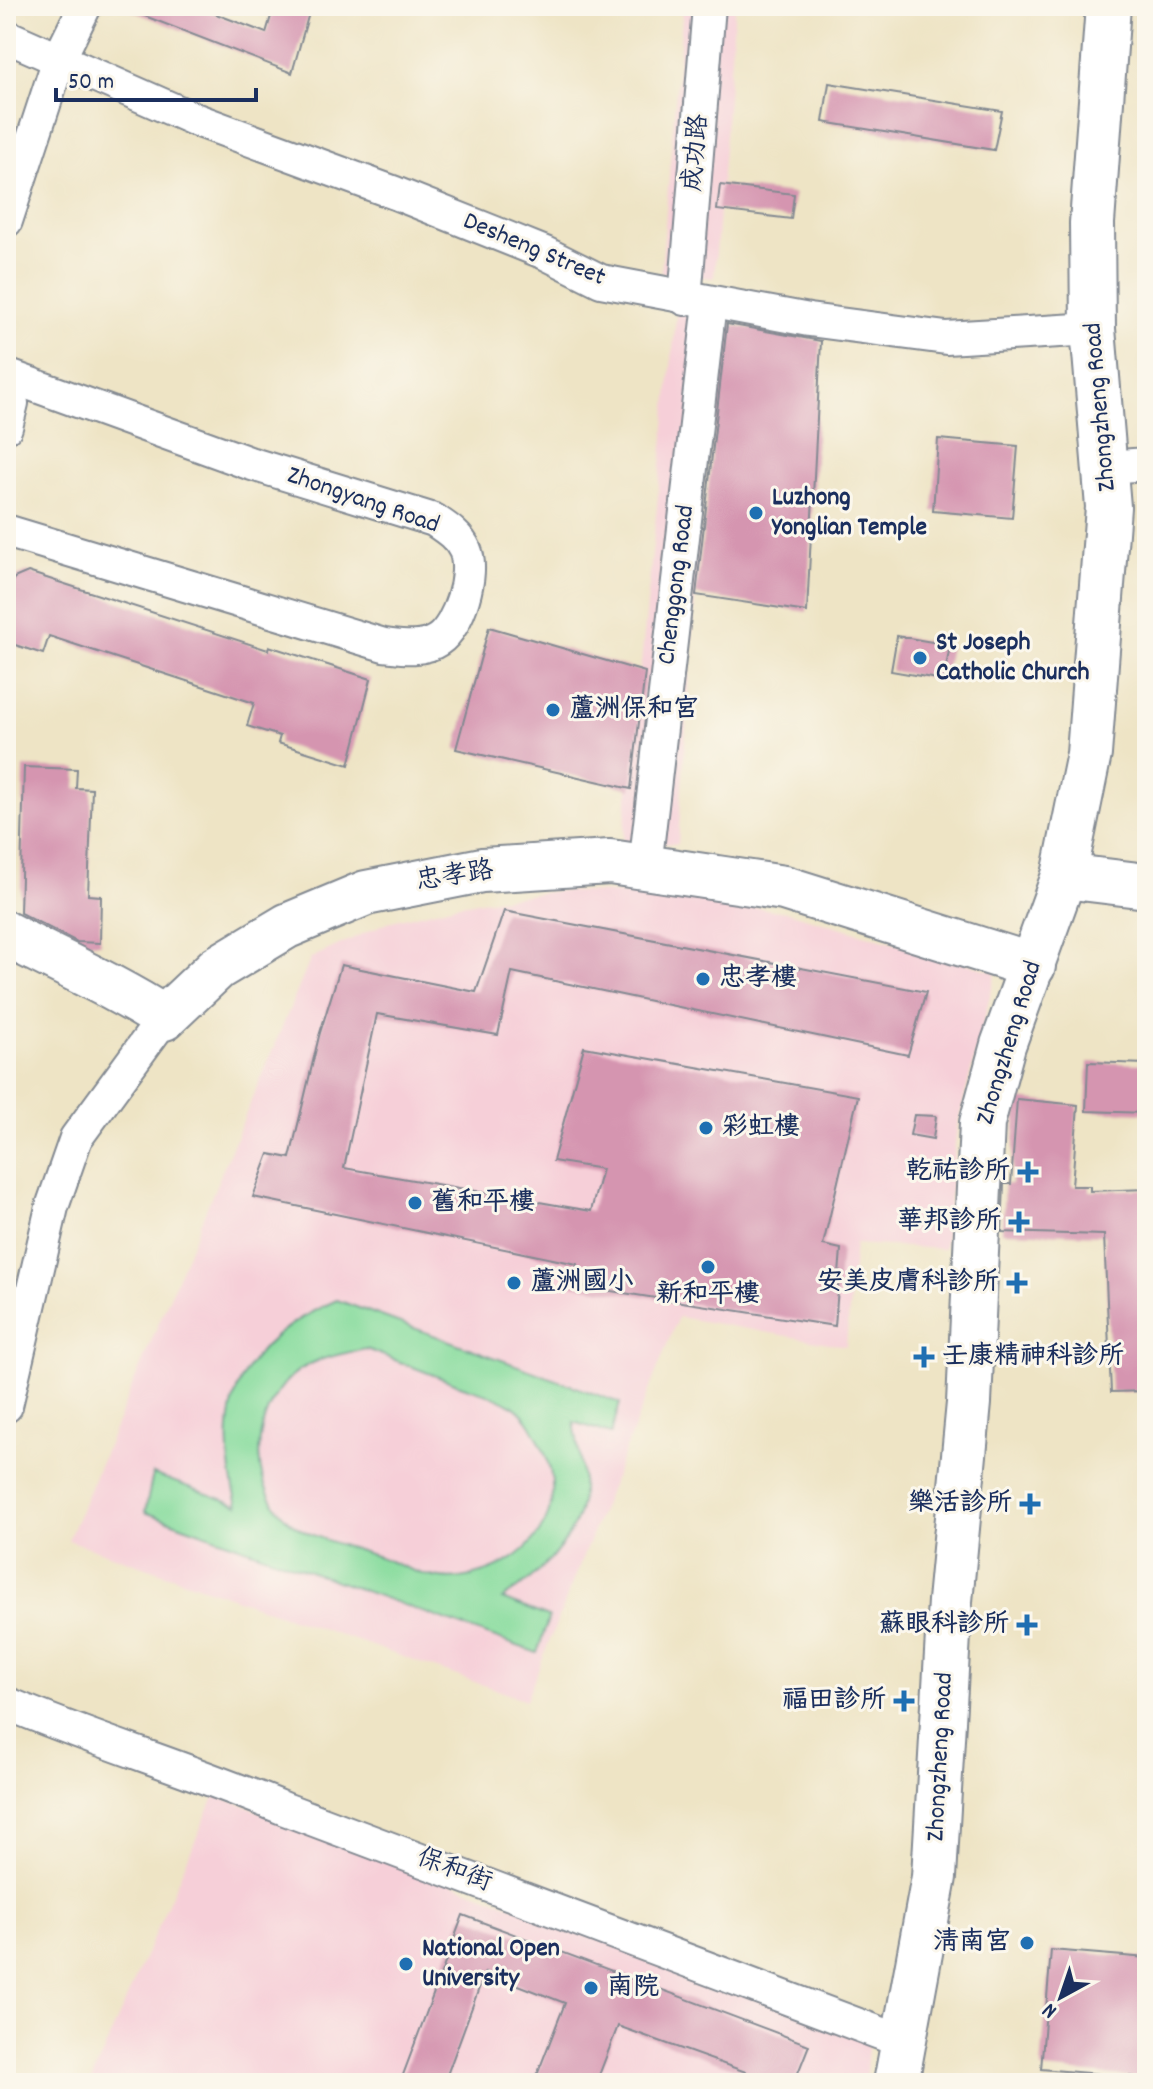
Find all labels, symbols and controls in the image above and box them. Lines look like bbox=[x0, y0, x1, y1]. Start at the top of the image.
scale bar bbox=[56, 52, 256, 102]
text: 50 m bbox=[68, 66, 114, 100]
street label: 成功路 bbox=[675, 113, 719, 193]
street label: Desheng Street bbox=[457, 203, 611, 297]
street label: Zhongzheng Road bbox=[1075, 321, 1127, 493]
street label: Zhongyang Road bbox=[282, 458, 444, 544]
place label: Luzhong Yonglian Temple bbox=[771, 480, 927, 547]
street label: Chenggong Road bbox=[649, 503, 705, 667]
marker: Luzhong Yonglian Temple bbox=[747, 504, 765, 522]
place label: St Joseph Catholic Church bbox=[936, 625, 1090, 692]
marker: St Joseph Catholic Church bbox=[911, 649, 929, 667]
place label: 蘆洲保和宮 bbox=[569, 692, 699, 729]
marker: 蘆洲保和宮 bbox=[544, 701, 562, 719]
street label: 忠孝路 bbox=[414, 853, 496, 901]
street label: Zhongzheng Road bbox=[968, 957, 1052, 1129]
place label: 忠孝樓 bbox=[719, 961, 797, 998]
marker: 忠孝樓 bbox=[694, 970, 712, 988]
place label: 彩虹樓 bbox=[722, 1110, 800, 1147]
marker: 彩虹樓 bbox=[697, 1119, 715, 1137]
place label: 乾祐診所 bbox=[906, 1154, 1010, 1191]
marker: 乾祐診所 bbox=[1017, 1161, 1039, 1183]
place label: 舊和平樓 bbox=[431, 1185, 535, 1222]
marker: 舊和平樓 bbox=[406, 1194, 424, 1212]
place label: 華邦診所 bbox=[897, 1204, 1001, 1241]
marker: 華邦診所 bbox=[1008, 1211, 1030, 1233]
marker: 新和平樓 bbox=[699, 1258, 717, 1276]
place label: 蘆洲國小 bbox=[530, 1265, 634, 1302]
place label: 安美皮膚科診所 bbox=[817, 1265, 999, 1302]
marker: 安美皮膚科診所 bbox=[1006, 1272, 1028, 1294]
marker: 蘆洲國小 bbox=[505, 1274, 523, 1292]
place label: 新和平樓 bbox=[656, 1277, 760, 1314]
place label: 壬康精神科診所 bbox=[942, 1339, 1124, 1376]
marker: 壬康精神科診所 bbox=[913, 1346, 935, 1368]
place label: 樂活診所 bbox=[908, 1486, 1012, 1523]
marker: 樂活診所 bbox=[1019, 1493, 1041, 1515]
place label: 蘇眼科診所 bbox=[879, 1607, 1009, 1644]
marker: 蘇眼科診所 bbox=[1016, 1614, 1038, 1636]
street label: Zhongzheng Road bbox=[918, 1671, 964, 1843]
place label: 福田診所 bbox=[782, 1683, 886, 1720]
marker: 福田診所 bbox=[893, 1690, 915, 1712]
street label: 保和街 bbox=[411, 1840, 497, 1902]
place label: 清南宮 bbox=[933, 1925, 1011, 1962]
place label: National Open University bbox=[422, 1931, 560, 1998]
marker: 清南宮 bbox=[1018, 1934, 1036, 1952]
marker: National Open University bbox=[397, 1955, 415, 1973]
north arrow bbox=[1021, 1957, 1101, 2037]
place label: 南院 bbox=[607, 1970, 659, 2007]
marker: 南院 bbox=[582, 1979, 600, 1997]
text: N bbox=[1036, 1994, 1065, 2025]

